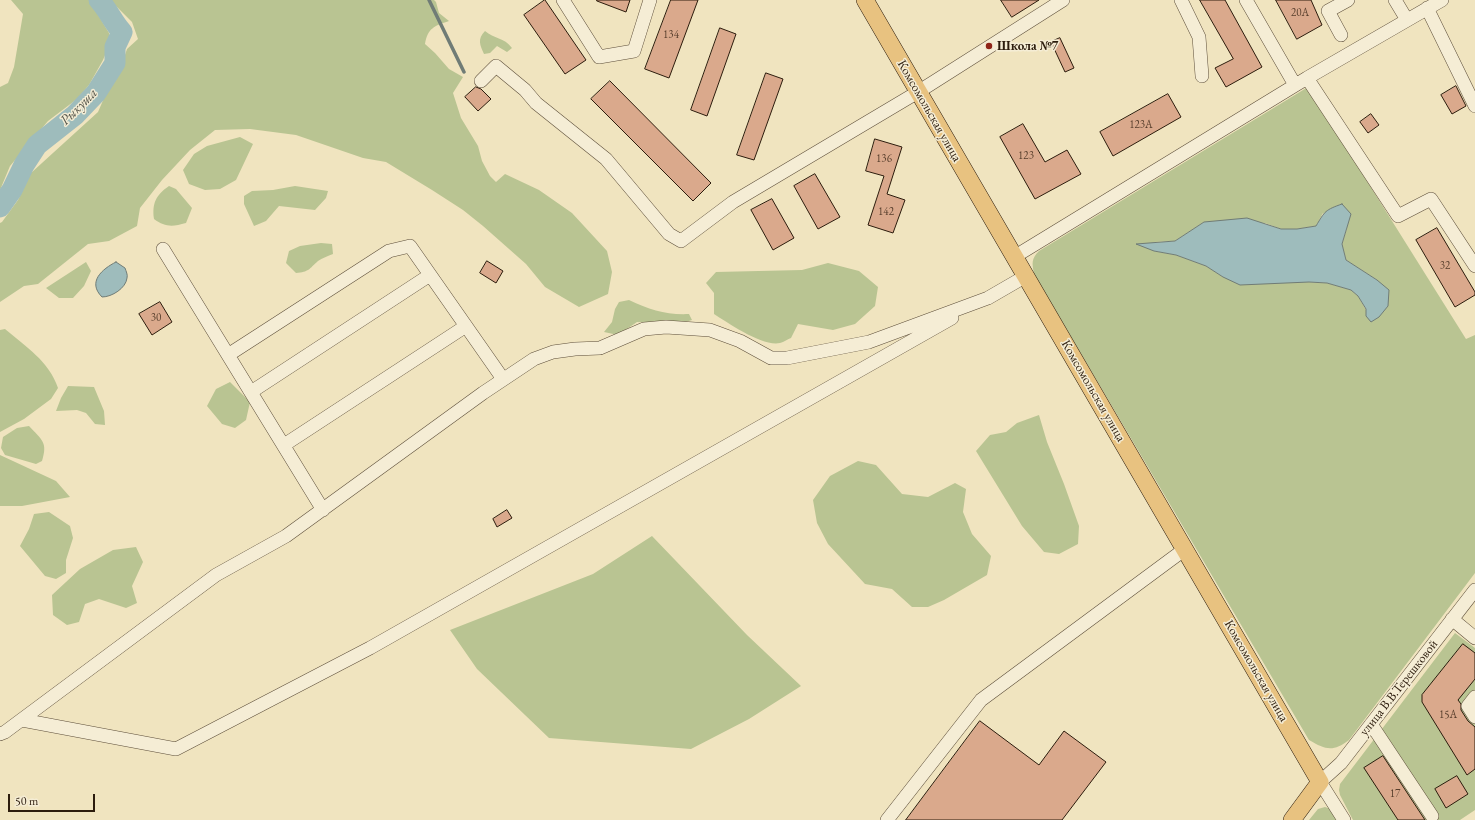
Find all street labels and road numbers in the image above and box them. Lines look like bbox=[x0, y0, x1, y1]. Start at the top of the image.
street label: Комсомольская улица bbox=[894, 57, 964, 165]
street label: Комсомольская улица bbox=[1058, 337, 1128, 445]
street label: Комсомольская улица bbox=[1221, 617, 1291, 725]
street label: улица В.В.Терешковой bbox=[1357, 637, 1441, 739]

